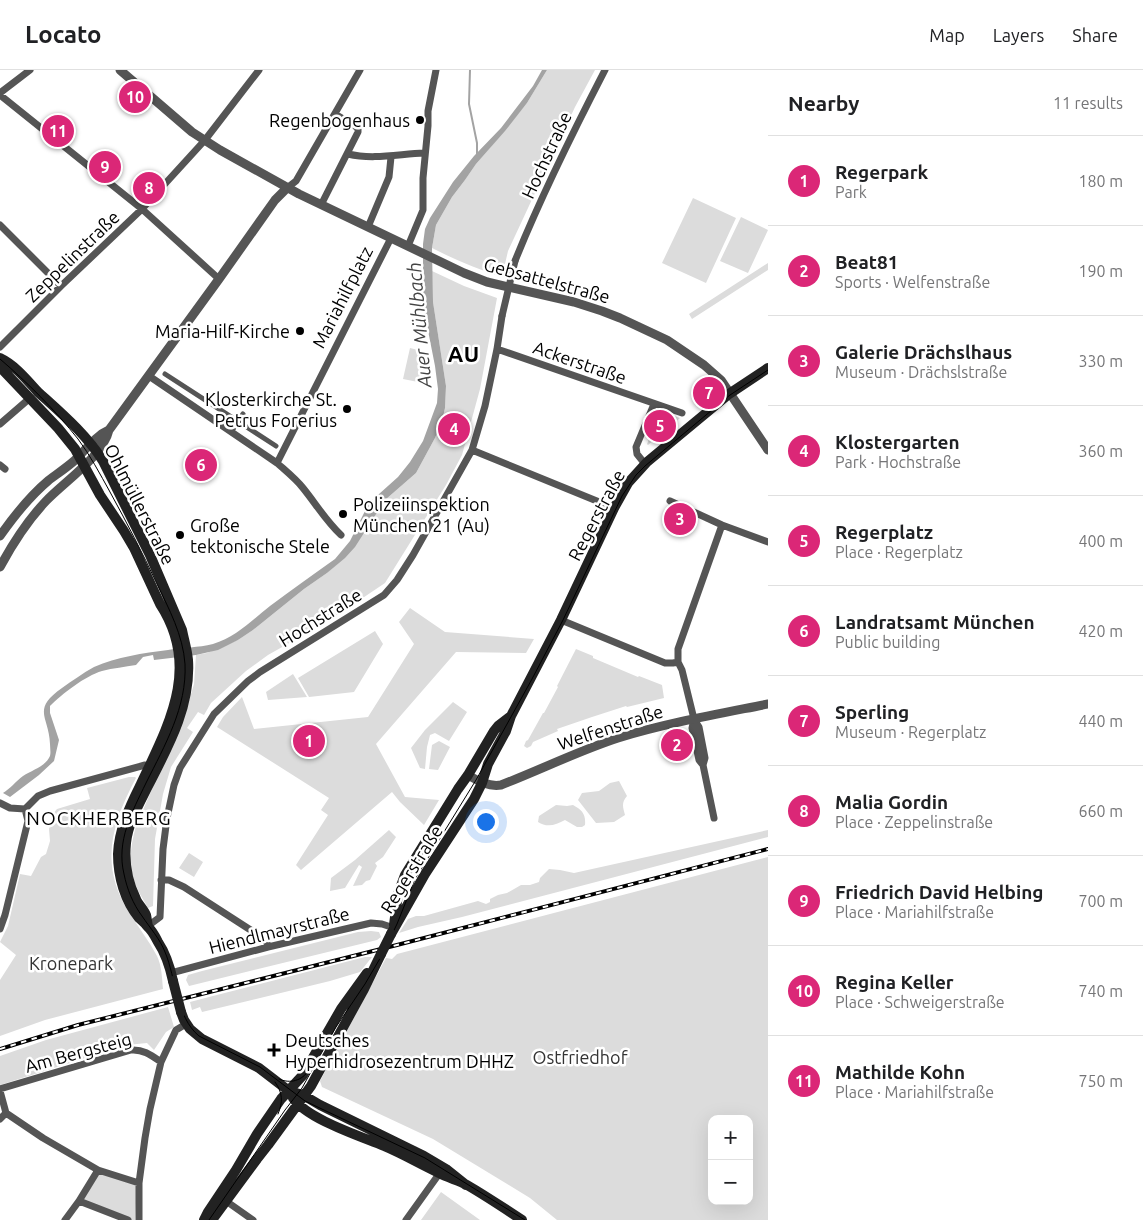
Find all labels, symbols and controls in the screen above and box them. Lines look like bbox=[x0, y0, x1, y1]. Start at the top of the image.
text: Locato bbox=[25, 21, 101, 48]
text: Map bbox=[929, 25, 965, 45]
text: Layers bbox=[993, 25, 1044, 45]
text: Share bbox=[1072, 25, 1118, 45]
pin: 10 bbox=[119, 78, 151, 116]
text: Nearby bbox=[788, 91, 859, 115]
text: 11 results bbox=[1053, 94, 1123, 112]
street label: Hochstraße bbox=[517, 108, 575, 202]
place label: Regenbogenhaus bbox=[269, 110, 410, 130]
pin: 11 bbox=[42, 112, 74, 150]
marker: Regenbogenhaus bbox=[414, 114, 426, 126]
pin: 9 bbox=[89, 148, 121, 186]
text: Regerpark bbox=[835, 161, 928, 183]
pin: 8 bbox=[133, 169, 165, 207]
text: 1 bbox=[799, 172, 809, 190]
text: 180 m bbox=[1078, 172, 1123, 190]
text: Park bbox=[835, 183, 867, 201]
street label: Zeppelinstraße bbox=[21, 206, 123, 306]
street label: Mariahilfplatz bbox=[308, 243, 376, 351]
text: Beat81 bbox=[835, 251, 898, 273]
street label: Gebsattelstraße bbox=[482, 254, 612, 306]
water label: Auer Mühlbach bbox=[403, 261, 436, 390]
text: 2 bbox=[799, 262, 809, 280]
text: 190 m bbox=[1078, 262, 1123, 280]
text: Sports · Welfenstraße bbox=[835, 273, 990, 291]
place label: Maria-Hilf-Kirche bbox=[155, 321, 290, 341]
marker: Maria-Hilf-Kirche bbox=[294, 325, 306, 337]
street label: Ackerstraße bbox=[531, 337, 629, 387]
district label: AU bbox=[448, 341, 480, 366]
text: Galerie Drächslhaus bbox=[835, 341, 1012, 363]
text: 3 bbox=[799, 352, 809, 370]
text: 330 m bbox=[1078, 352, 1123, 370]
text: Museum · Drächslstraße bbox=[835, 363, 1007, 381]
pin: 7 bbox=[693, 374, 725, 412]
place label: Klosterkirche St. Petrus Forerius bbox=[205, 389, 337, 430]
marker: Klosterkirche St. Petrus Forerius bbox=[341, 403, 353, 415]
pin: 5 bbox=[644, 407, 676, 445]
pin: 4 bbox=[438, 410, 470, 448]
text: Klostergarten bbox=[835, 431, 960, 453]
street label: Ohlmüllerstraße bbox=[101, 440, 179, 568]
text: 4 bbox=[799, 442, 809, 460]
text: 360 m bbox=[1078, 442, 1123, 460]
pin: 6 bbox=[185, 446, 217, 484]
text: Park · Hochstraße bbox=[835, 453, 961, 471]
street label: Regerstraße bbox=[564, 466, 628, 564]
place label: Polizeiinspektion München 21 (Au) bbox=[353, 494, 490, 536]
pin: 3 bbox=[664, 500, 696, 538]
marker: Polizeiinspektion München 21 (Au) bbox=[337, 508, 349, 520]
place label: Große tektonische Stele bbox=[190, 515, 330, 556]
text: Regerplatz bbox=[835, 521, 933, 543]
marker: Große tektonische Stele bbox=[174, 529, 186, 541]
text: 5 bbox=[799, 532, 809, 550]
text: 400 m bbox=[1078, 532, 1123, 550]
text: Place · Regerplatz bbox=[835, 543, 963, 561]
street label: Hochstraße bbox=[275, 584, 365, 650]
text: Landratsamt München bbox=[835, 611, 1035, 633]
text: 6 bbox=[799, 622, 809, 640]
text: 420 m bbox=[1078, 622, 1123, 640]
text: Public building bbox=[835, 633, 940, 651]
street label: Welfenstraße bbox=[555, 701, 665, 753]
text: Sperling bbox=[835, 701, 909, 723]
text: 7 bbox=[799, 712, 809, 730]
text: 440 m bbox=[1078, 712, 1123, 730]
pin: 1 bbox=[293, 722, 325, 760]
text: Museum · Regerplatz bbox=[835, 723, 986, 741]
pin: 2 bbox=[661, 726, 693, 764]
text: Malia Gordin bbox=[835, 791, 948, 813]
text: 8 bbox=[799, 802, 809, 820]
text: 660 m bbox=[1078, 802, 1123, 820]
district label: NOCKHERBERG bbox=[26, 807, 172, 829]
your location bbox=[473, 809, 499, 835]
text: Place · Zeppelinstraße bbox=[835, 813, 993, 831]
street label: Regerstraße bbox=[376, 821, 446, 917]
text: Friedrich David Helbing bbox=[835, 881, 1044, 903]
text: 9 bbox=[799, 892, 809, 910]
text: 700 m bbox=[1078, 892, 1123, 910]
street label: Hiendlmayrstraße bbox=[207, 903, 351, 957]
text: Place · Mariahilfstraße bbox=[835, 903, 994, 921]
park label: Kronepark bbox=[29, 953, 113, 973]
text: Regina Keller bbox=[835, 971, 954, 993]
text: 10 bbox=[795, 982, 813, 1000]
text: 740 m bbox=[1078, 982, 1123, 1000]
text: Place · Schweigerstraße bbox=[835, 993, 1005, 1011]
street label: Am Bergsteig bbox=[23, 1028, 133, 1076]
place label: Deutsches Hyperhidrosezentrum DHHZ bbox=[285, 1030, 514, 1071]
marker: Deutsches Hyperhidrosezentrum DHHZ bbox=[267, 1043, 281, 1057]
park label: Ostfriedhof bbox=[532, 1047, 628, 1067]
text: Mathilde Kohn bbox=[835, 1061, 965, 1083]
text: 11 bbox=[795, 1072, 813, 1090]
text: 750 m bbox=[1078, 1072, 1123, 1090]
text: Place · Mariahilfstraße bbox=[835, 1083, 994, 1101]
map controls bbox=[708, 1115, 753, 1205]
button: + bbox=[708, 1115, 753, 1160]
button: − bbox=[708, 1160, 753, 1205]

